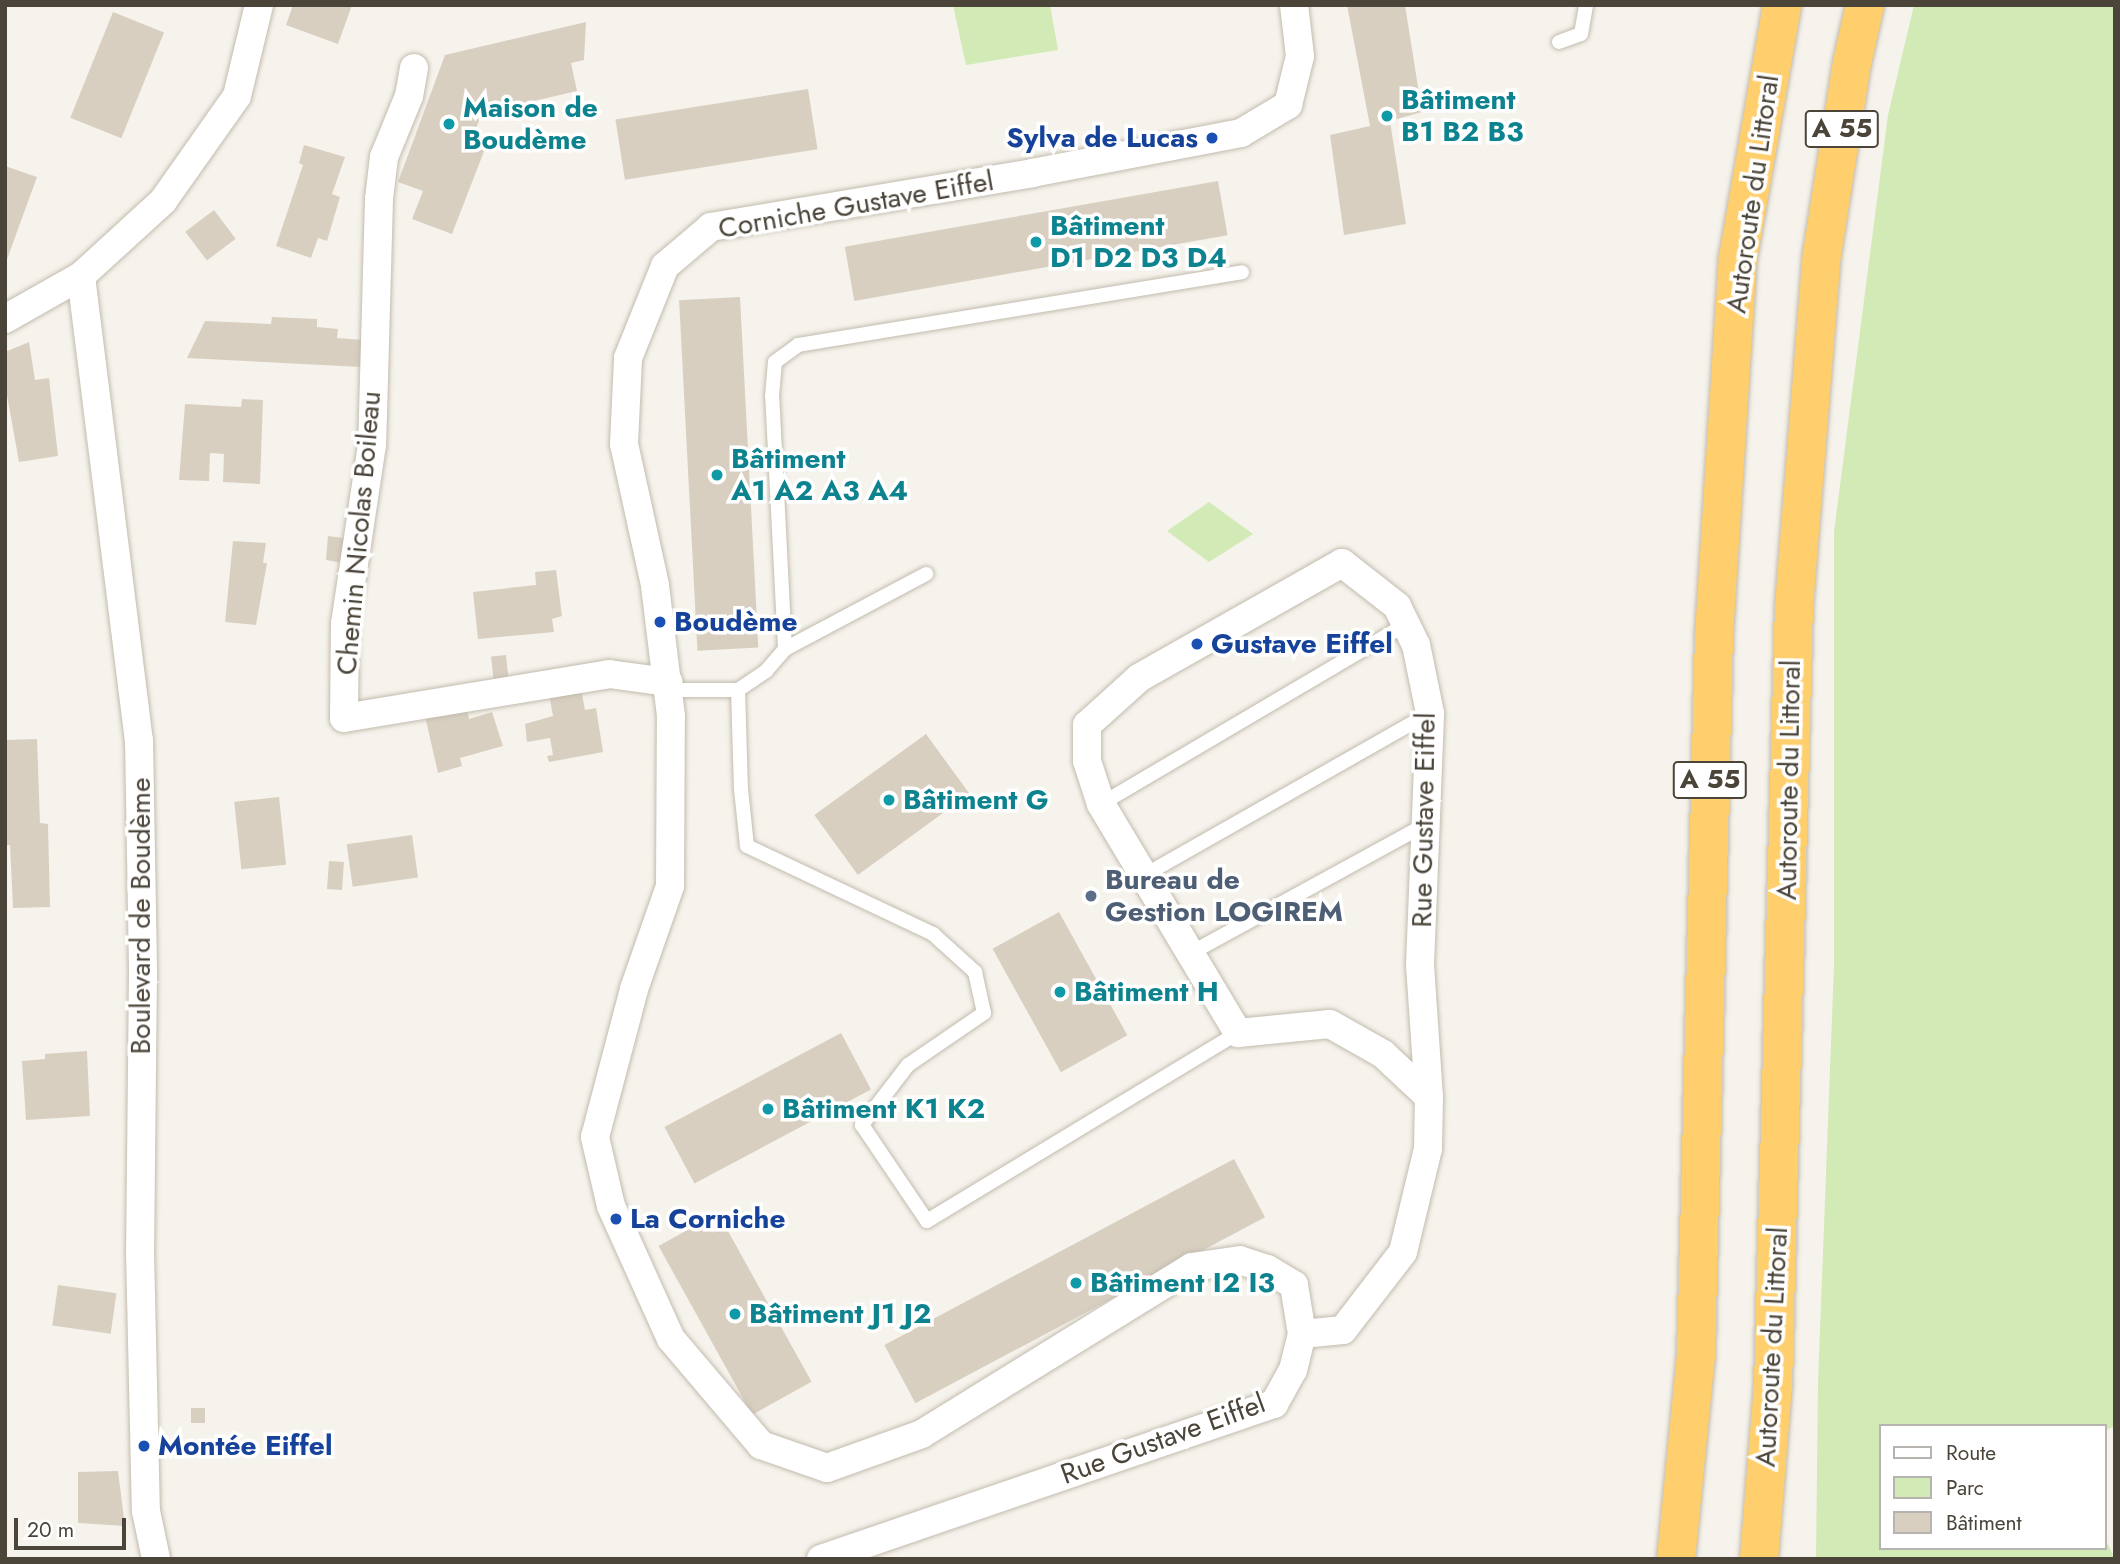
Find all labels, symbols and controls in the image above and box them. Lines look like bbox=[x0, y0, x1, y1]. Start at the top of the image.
street label: Autoroute du Littoral bbox=[1720, 73, 1786, 315]
place label: Bâtiment B1 B2 B3 bbox=[1401, 83, 1524, 149]
place label: Maison de Boudème bbox=[463, 91, 598, 157]
road number: A 55 bbox=[1804, 106, 1881, 152]
marker: Bâtiment B1 B2 B3 bbox=[1379, 108, 1395, 124]
marker: Maison de Boudème bbox=[441, 116, 457, 132]
place label: Sylva de Lucas bbox=[1006, 121, 1198, 155]
marker: Sylva de Lucas bbox=[1204, 130, 1220, 146]
street label: Corniche Gustave Eiffel bbox=[716, 164, 996, 246]
place label: Bâtiment D1 D2 D3 D4 bbox=[1050, 209, 1227, 275]
marker: Bâtiment D1 D2 D3 D4 bbox=[1028, 234, 1044, 250]
street label: Chemin Nicolas Boileau bbox=[330, 390, 388, 676]
place label: Bâtiment A1 A2 A3 A4 bbox=[731, 442, 908, 508]
marker: Bâtiment A1 A2 A3 A4 bbox=[709, 467, 725, 483]
place label: Boudème bbox=[674, 605, 798, 639]
marker: Boudème bbox=[652, 614, 668, 630]
place label: Gustave Eiffel bbox=[1211, 627, 1393, 661]
marker: Gustave Eiffel bbox=[1189, 636, 1205, 652]
street label: Autoroute du Littoral bbox=[1770, 659, 1808, 901]
street label: Rue Gustave Eiffel bbox=[1405, 712, 1443, 928]
road number: A 55 bbox=[1672, 758, 1748, 802]
street label: Boulevard de Boudème bbox=[124, 778, 158, 1054]
place label: Bâtiment G bbox=[903, 783, 1049, 817]
marker: Bâtiment G bbox=[881, 792, 897, 808]
place label: Bureau de Gestion LOGIREM bbox=[1105, 863, 1343, 929]
marker: Bureau de Gestion LOGIREM bbox=[1083, 888, 1099, 904]
place label: Bâtiment H bbox=[1074, 975, 1219, 1009]
marker: Bâtiment H bbox=[1052, 984, 1068, 1000]
place label: Bâtiment K1 K2 bbox=[782, 1092, 985, 1126]
marker: Bâtiment K1 K2 bbox=[760, 1101, 776, 1117]
place label: La Corniche bbox=[630, 1202, 786, 1236]
marker: La Corniche bbox=[608, 1211, 624, 1227]
street label: Autoroute du Littoral bbox=[1749, 1226, 1795, 1468]
place label: Bâtiment I2 I3 bbox=[1090, 1266, 1275, 1300]
marker: Bâtiment I2 I3 bbox=[1068, 1275, 1084, 1291]
place label: Bâtiment J1 J2 bbox=[749, 1297, 931, 1331]
marker: Bâtiment J1 J2 bbox=[727, 1306, 743, 1322]
street label: Rue Gustave Eiffel bbox=[1056, 1386, 1270, 1492]
legend bbox=[1878, 1424, 2106, 1550]
place label: Montée Eiffel bbox=[158, 1429, 332, 1463]
marker: Montée Eiffel bbox=[136, 1438, 152, 1454]
text: Route bbox=[1946, 1438, 1996, 1468]
text: Parc bbox=[1946, 1473, 1984, 1503]
scale bar bbox=[18, 1504, 130, 1548]
text: Bâtiment bbox=[1946, 1508, 2022, 1538]
text: 20 m bbox=[27, 1515, 74, 1545]

